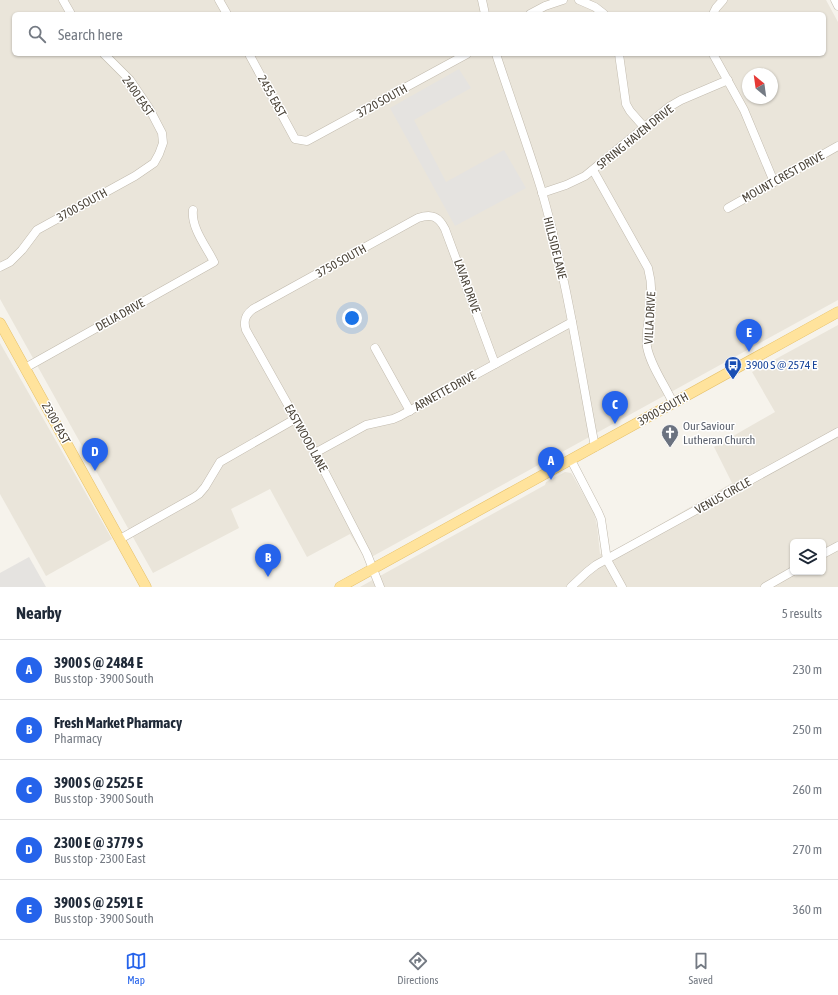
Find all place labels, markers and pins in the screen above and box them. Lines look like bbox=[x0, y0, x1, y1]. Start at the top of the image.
pin: E bbox=[736, 319, 762, 352]
bus stop icon: 3900 S @ 2574 E bbox=[723, 355, 743, 380]
place label: 3900 S @ 2574 E bbox=[746, 358, 817, 372]
pin: C bbox=[602, 391, 628, 424]
place label: Our Saviour Lutheran Church bbox=[683, 419, 755, 447]
church icon: Our Saviour Lutheran Church bbox=[660, 423, 680, 448]
pin: D bbox=[82, 438, 108, 471]
pin: A bbox=[538, 447, 564, 480]
pin: B bbox=[255, 544, 281, 577]

